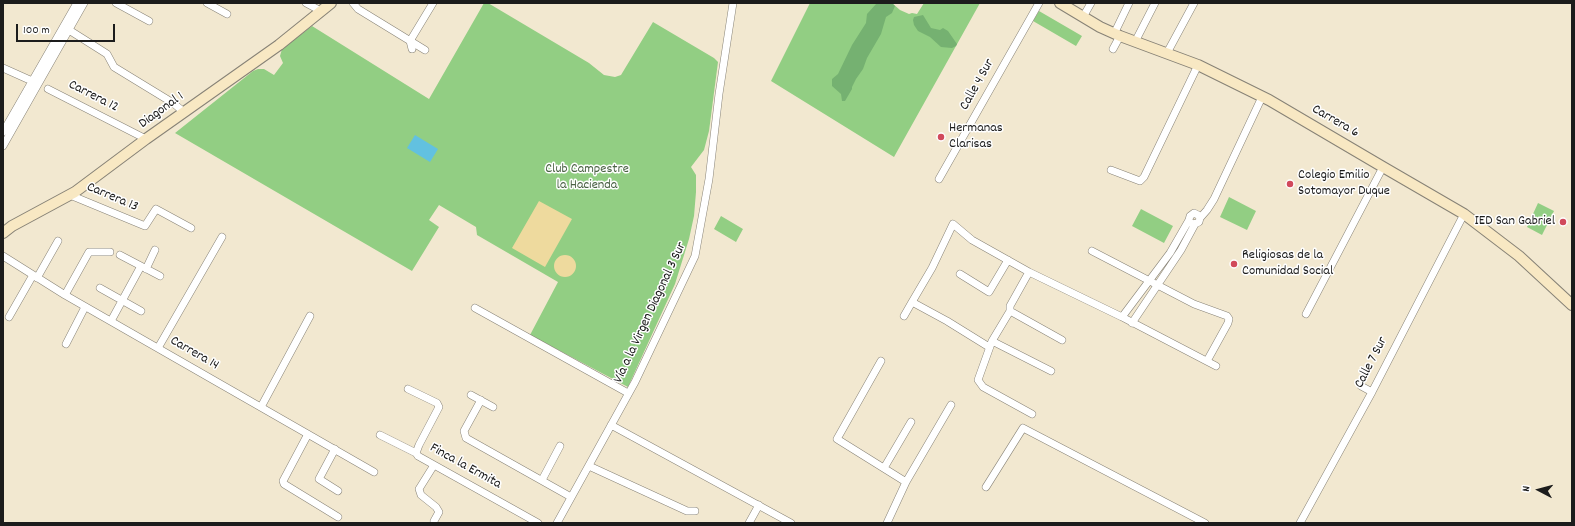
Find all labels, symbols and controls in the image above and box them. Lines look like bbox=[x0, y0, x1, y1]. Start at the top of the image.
scale bar bbox=[18, 16, 117, 42]
text: 100 m bbox=[23, 22, 50, 39]
street label: Calle 4 Sur bbox=[957, 56, 999, 114]
street label: Carrera 12 bbox=[65, 77, 121, 117]
street label: Diagonal 1 bbox=[136, 89, 188, 133]
street label: Carrera 6 bbox=[1308, 102, 1362, 142]
place label: Hermanas Clarisas bbox=[949, 121, 1003, 154]
marker: Hermanas Clarisas bbox=[936, 132, 946, 142]
park label: Club Campestre la Hacienda bbox=[545, 162, 629, 194]
place label: Colegio Emilio Sotomayor Duque bbox=[1298, 168, 1390, 200]
marker: Colegio Emilio Sotomayor Duque bbox=[1285, 179, 1295, 189]
street label: Carrera 13 bbox=[84, 180, 140, 216]
place label: IED San Gabriel bbox=[1475, 214, 1555, 230]
marker: IED San Gabriel bbox=[1558, 217, 1568, 227]
street label: Vía a la Virgen Diagonal 3 Sur bbox=[611, 240, 691, 386]
place label: Religiosas de la Comunidad Social bbox=[1242, 248, 1333, 280]
marker: Religiosas de la Comunidad Social bbox=[1229, 259, 1239, 269]
street label: Carrera 14 bbox=[166, 333, 222, 375]
street label: Calle 7 Sur bbox=[1352, 334, 1392, 392]
street label: Finca la Ermita bbox=[426, 440, 504, 494]
north arrow bbox=[1519, 470, 1559, 510]
text: N bbox=[1519, 485, 1535, 492]

